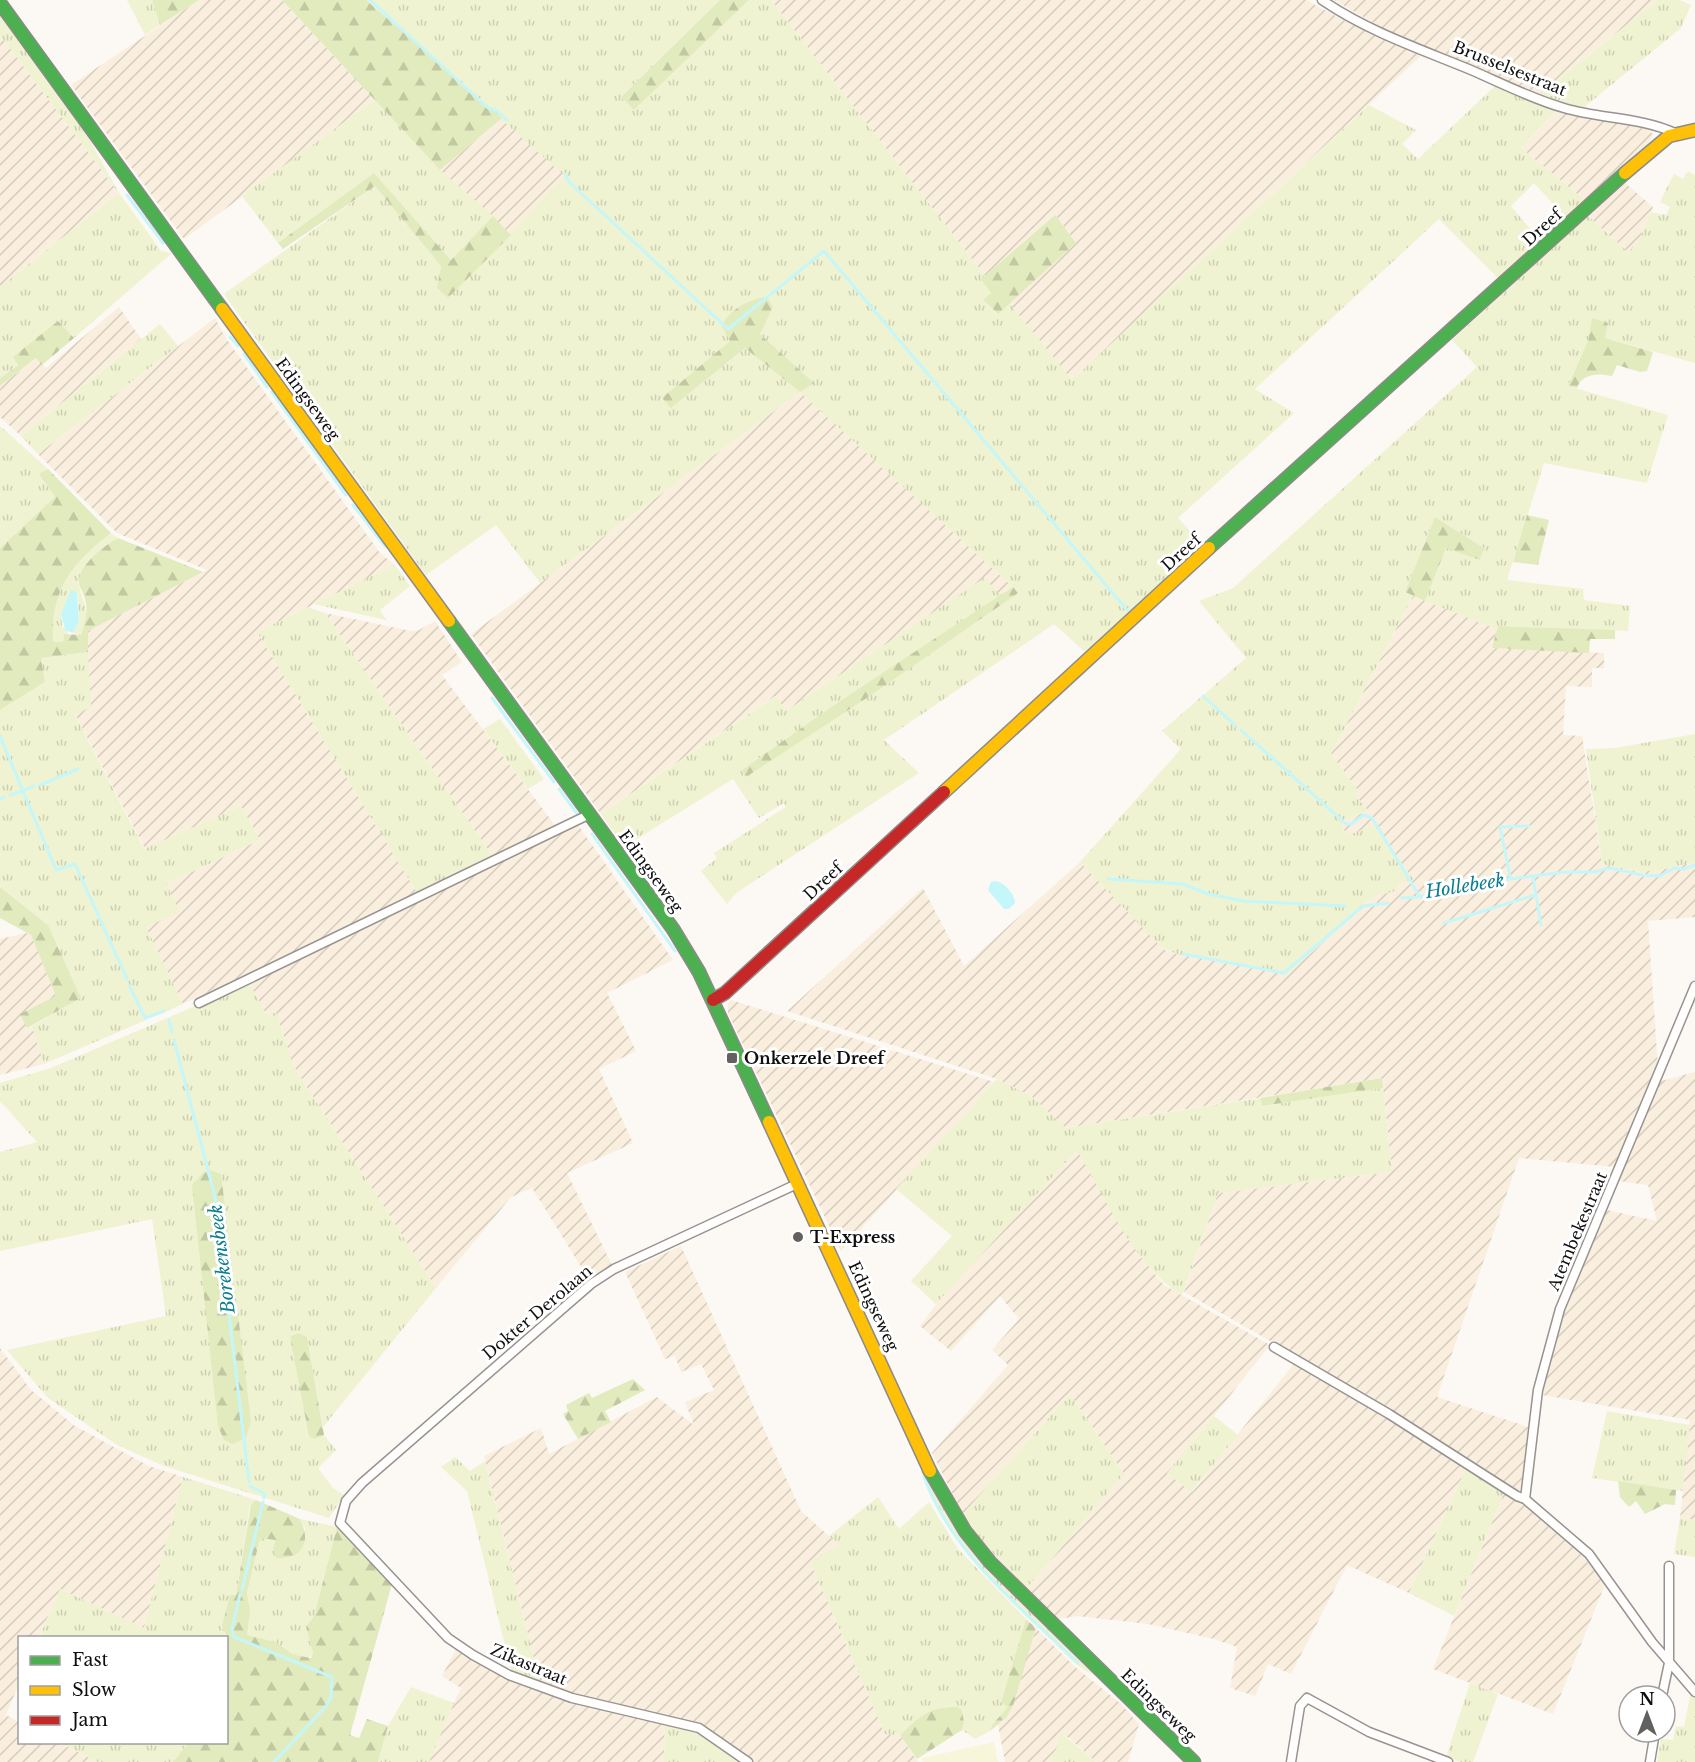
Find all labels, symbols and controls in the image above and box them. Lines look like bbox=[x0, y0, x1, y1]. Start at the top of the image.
street label: Brusselsestraat bbox=[1450, 36, 1570, 100]
street label: Dreef bbox=[1518, 202, 1568, 250]
street label: Edingseweg bbox=[271, 354, 345, 444]
street label: Dreef bbox=[1157, 527, 1207, 575]
street label: Edingseweg bbox=[614, 826, 688, 916]
street label: Dreef bbox=[799, 856, 849, 904]
water label: Hollebeek bbox=[1423, 869, 1506, 903]
place label: Onkerzele Dreef bbox=[744, 1048, 886, 1068]
marker: Onkerzele Dreef bbox=[725, 1051, 739, 1065]
street label: Atembekestraat bbox=[1543, 1168, 1611, 1294]
water label: Borekensbeek bbox=[204, 1203, 240, 1316]
place label: T-Express bbox=[810, 1227, 895, 1247]
marker: T-Express bbox=[791, 1230, 805, 1244]
street label: Edingseweg bbox=[844, 1258, 904, 1354]
street label: Dokter Derolaan bbox=[478, 1260, 596, 1364]
legend bbox=[18, 1636, 228, 1744]
street label: Zikastraat bbox=[488, 1639, 570, 1689]
text: Fast bbox=[72, 1649, 109, 1671]
street label: Edingseweg bbox=[1117, 1664, 1201, 1746]
text: Slow bbox=[72, 1679, 117, 1701]
north arrow bbox=[1617, 1684, 1677, 1744]
text: N bbox=[1639, 1689, 1655, 1709]
text: Jam bbox=[70, 1709, 108, 1731]

